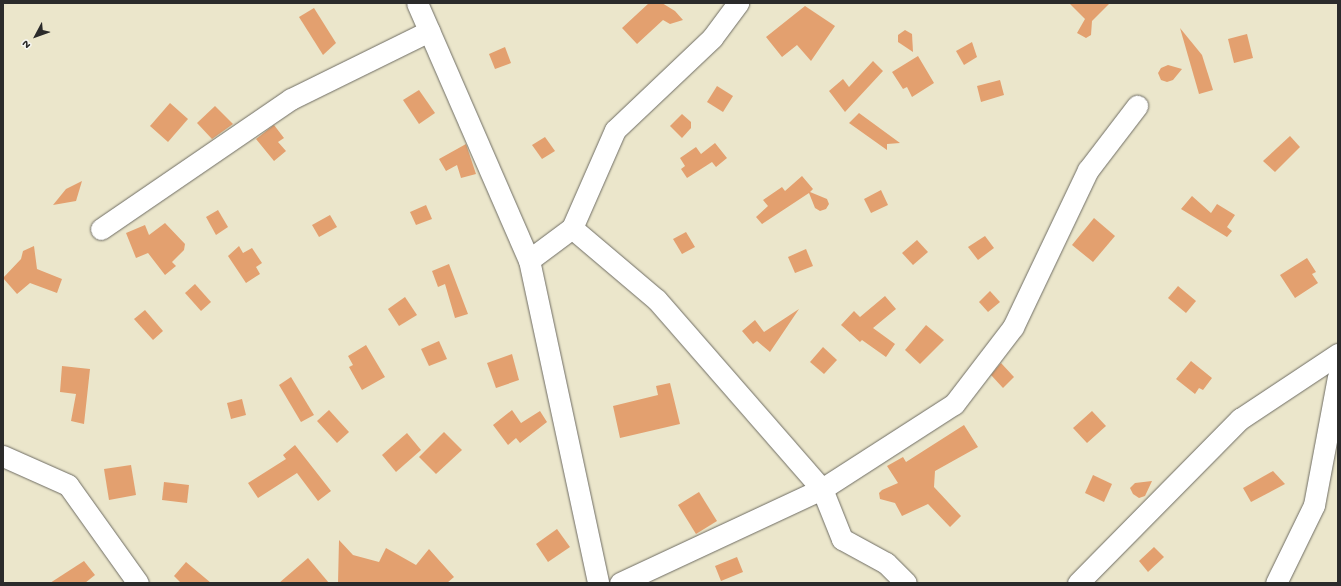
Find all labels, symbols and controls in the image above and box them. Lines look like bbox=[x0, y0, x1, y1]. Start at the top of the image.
north arrow bbox=[16, 16, 56, 56]
text: N bbox=[20, 37, 34, 51]

